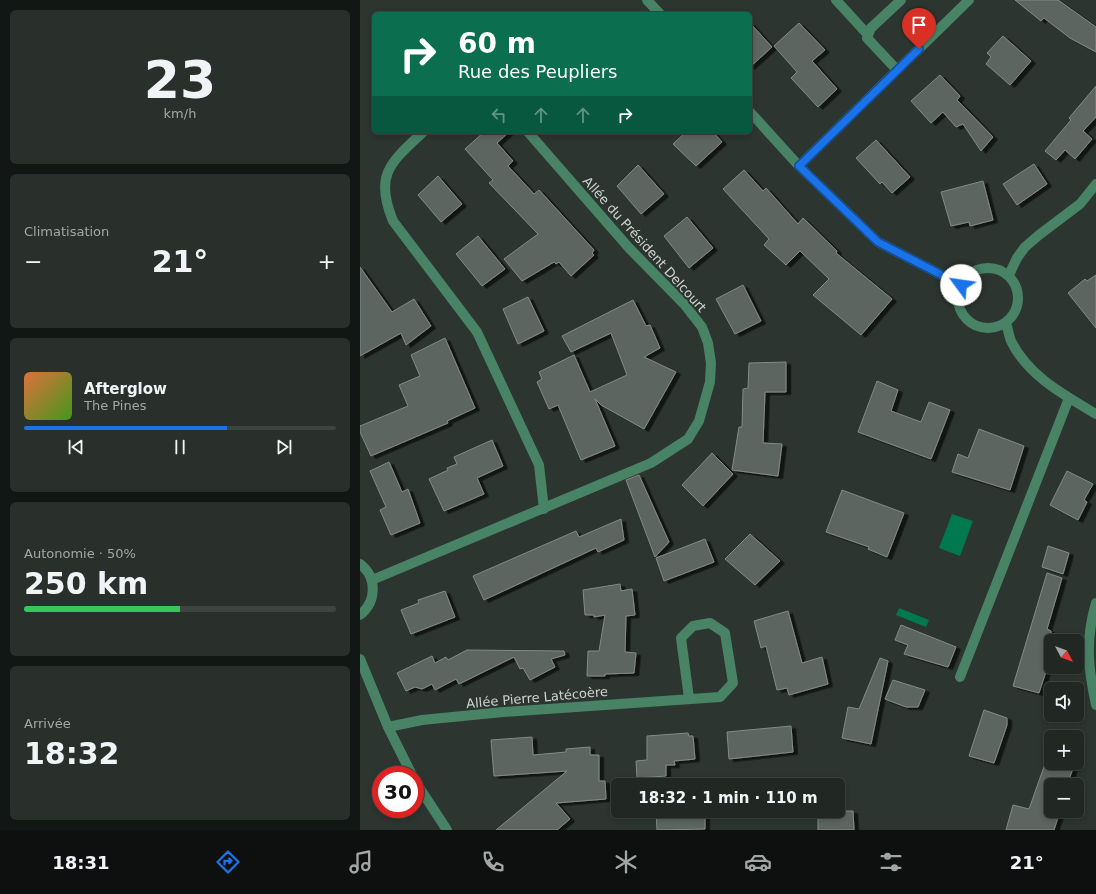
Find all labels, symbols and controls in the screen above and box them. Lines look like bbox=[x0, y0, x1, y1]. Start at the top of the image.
pin bbox=[902, 8, 936, 49]
icon: arrive bbox=[908, 14, 930, 36]
text: 60 m bbox=[458, 27, 536, 60]
icon: right bbox=[392, 28, 444, 80]
text: 23 bbox=[144, 50, 216, 110]
text: Rue des Peupliers bbox=[458, 61, 617, 82]
icon: left bbox=[488, 104, 510, 126]
icon: ahead bbox=[530, 104, 552, 126]
icon: ahead bbox=[572, 104, 594, 126]
icon: right bbox=[614, 104, 636, 126]
text: km/h bbox=[164, 106, 196, 121]
street label: Allée du Président Delcourt bbox=[580, 174, 709, 315]
text: Climatisation bbox=[24, 224, 109, 239]
text: 21° bbox=[152, 244, 208, 279]
text: − bbox=[24, 249, 42, 274]
text: + bbox=[318, 249, 336, 274]
position arrow bbox=[940, 264, 982, 306]
text: Afterglow bbox=[84, 380, 167, 398]
text: The Pines bbox=[84, 398, 147, 413]
icon: previous bbox=[65, 436, 87, 458]
icon: pause bbox=[169, 436, 191, 458]
icon: next bbox=[273, 436, 295, 458]
text: Autonomie · 50% bbox=[24, 546, 136, 561]
text: 250 km bbox=[24, 566, 148, 601]
north arrow bbox=[1044, 634, 1084, 674]
map controls bbox=[1044, 634, 1084, 818]
button: sound bbox=[1044, 682, 1084, 722]
street label: Allée Pierre Latécoère bbox=[466, 684, 609, 711]
text: Arrivée bbox=[24, 716, 71, 731]
button: + bbox=[1044, 730, 1084, 770]
text: 18:32 bbox=[24, 736, 120, 771]
speed limit sign: 30 bbox=[372, 766, 424, 818]
button: − bbox=[1044, 778, 1084, 818]
text: 18:32 · 1 min · 110 m bbox=[638, 789, 818, 807]
icon: directions bbox=[214, 848, 242, 876]
icon: music bbox=[347, 848, 375, 876]
icon: phone bbox=[479, 848, 507, 876]
icon: climate bbox=[612, 848, 640, 876]
icon: car bbox=[744, 848, 772, 876]
icon: filters bbox=[877, 848, 905, 876]
text: 18:31 bbox=[52, 852, 110, 873]
text: 21° bbox=[1010, 852, 1044, 873]

